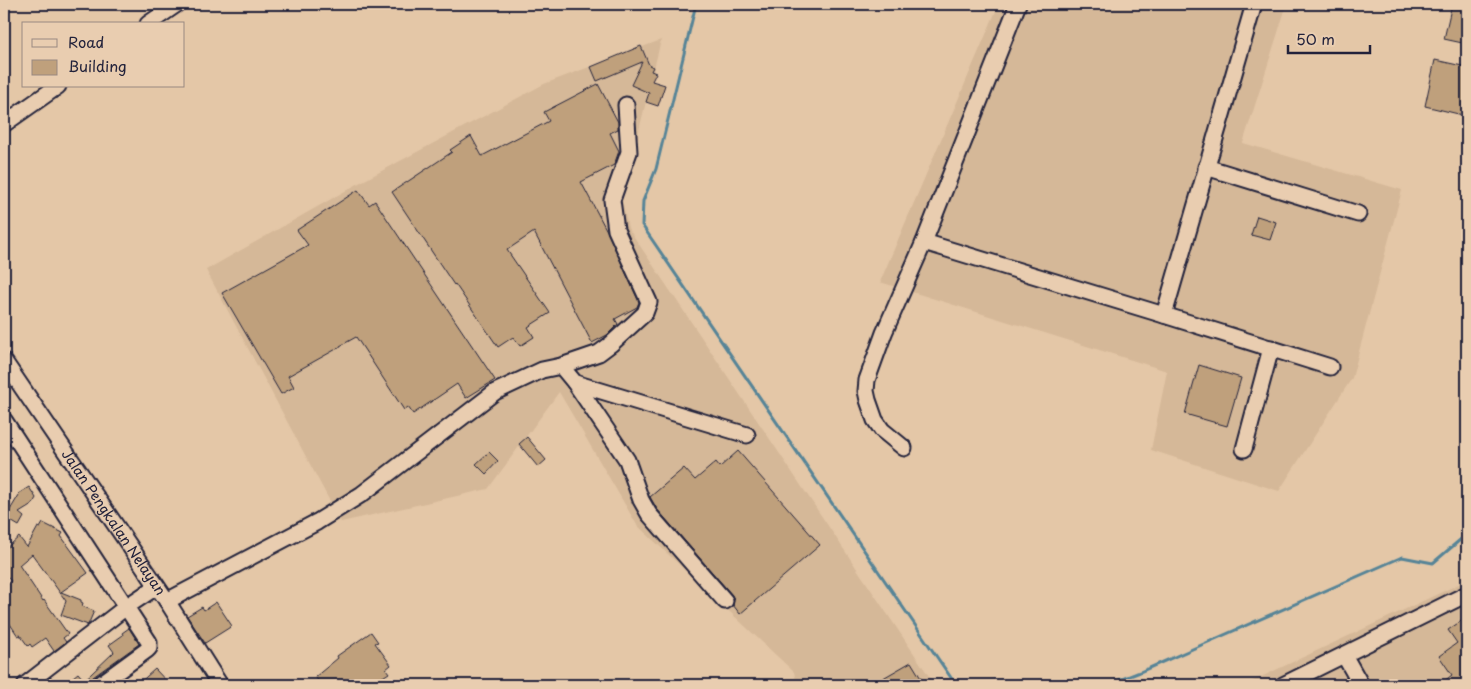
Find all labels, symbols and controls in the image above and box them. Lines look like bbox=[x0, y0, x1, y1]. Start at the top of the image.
legend bbox=[22, 22, 185, 88]
scale bar bbox=[1288, 22, 1371, 54]
text: 50 m bbox=[1296, 27, 1335, 50]
text: Road bbox=[68, 30, 104, 53]
text: Building bbox=[68, 54, 127, 77]
street label: Jalan Pengkalan Nelayan bbox=[57, 445, 171, 599]

